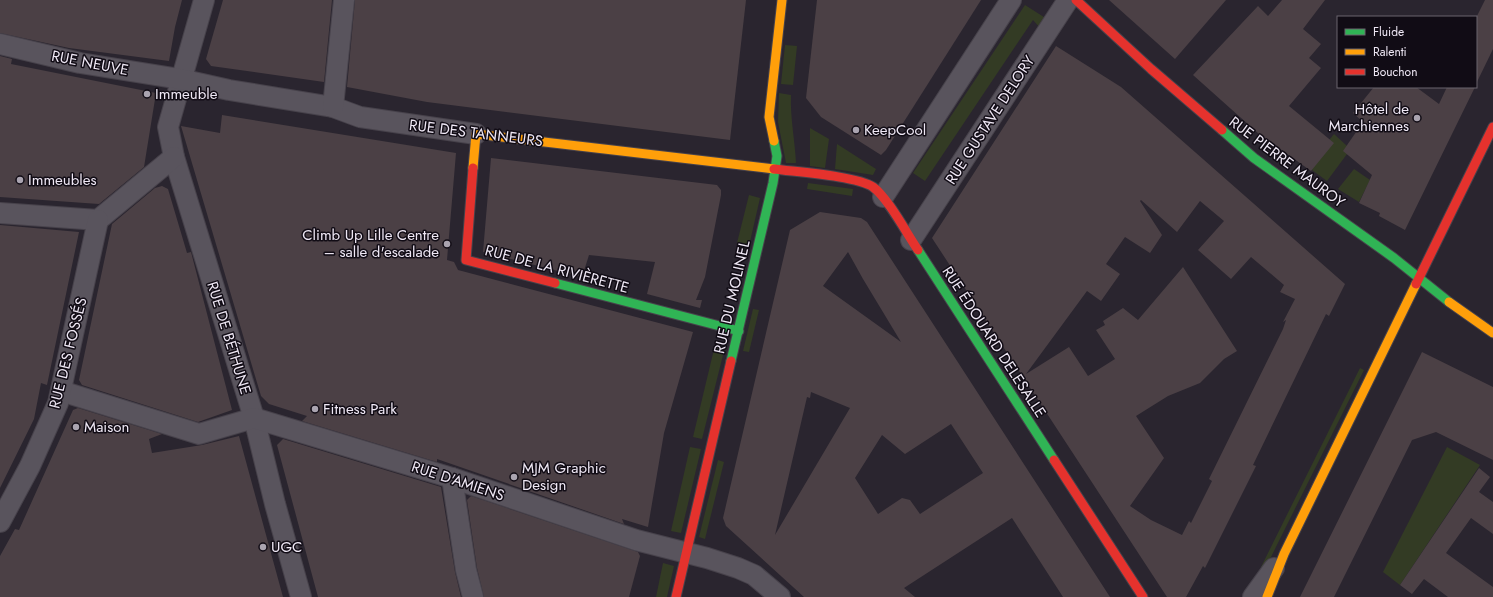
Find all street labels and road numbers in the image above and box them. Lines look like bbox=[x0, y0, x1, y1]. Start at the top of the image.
street label: RUE NEUVE bbox=[50, 45, 130, 81]
street label: RUE GUSTAVE DELORY bbox=[940, 51, 1040, 189]
street label: RUE PIERRE MAUROY bbox=[1225, 111, 1350, 213]
street label: RUE DES TANNEURS bbox=[408, 114, 544, 152]
street label: RUE DU MOLINEL bbox=[708, 238, 756, 356]
street label: RUE DE LA RIVIÈRETTE bbox=[483, 239, 631, 299]
street label: RUE ÉDOUARD DELESALLE bbox=[937, 262, 1051, 422]
street label: RUE DE BÉTHUNE bbox=[201, 279, 257, 397]
street label: RUE DES FOSSÉS bbox=[44, 295, 92, 411]
street label: RUE D'AMIENS bbox=[409, 456, 507, 506]

